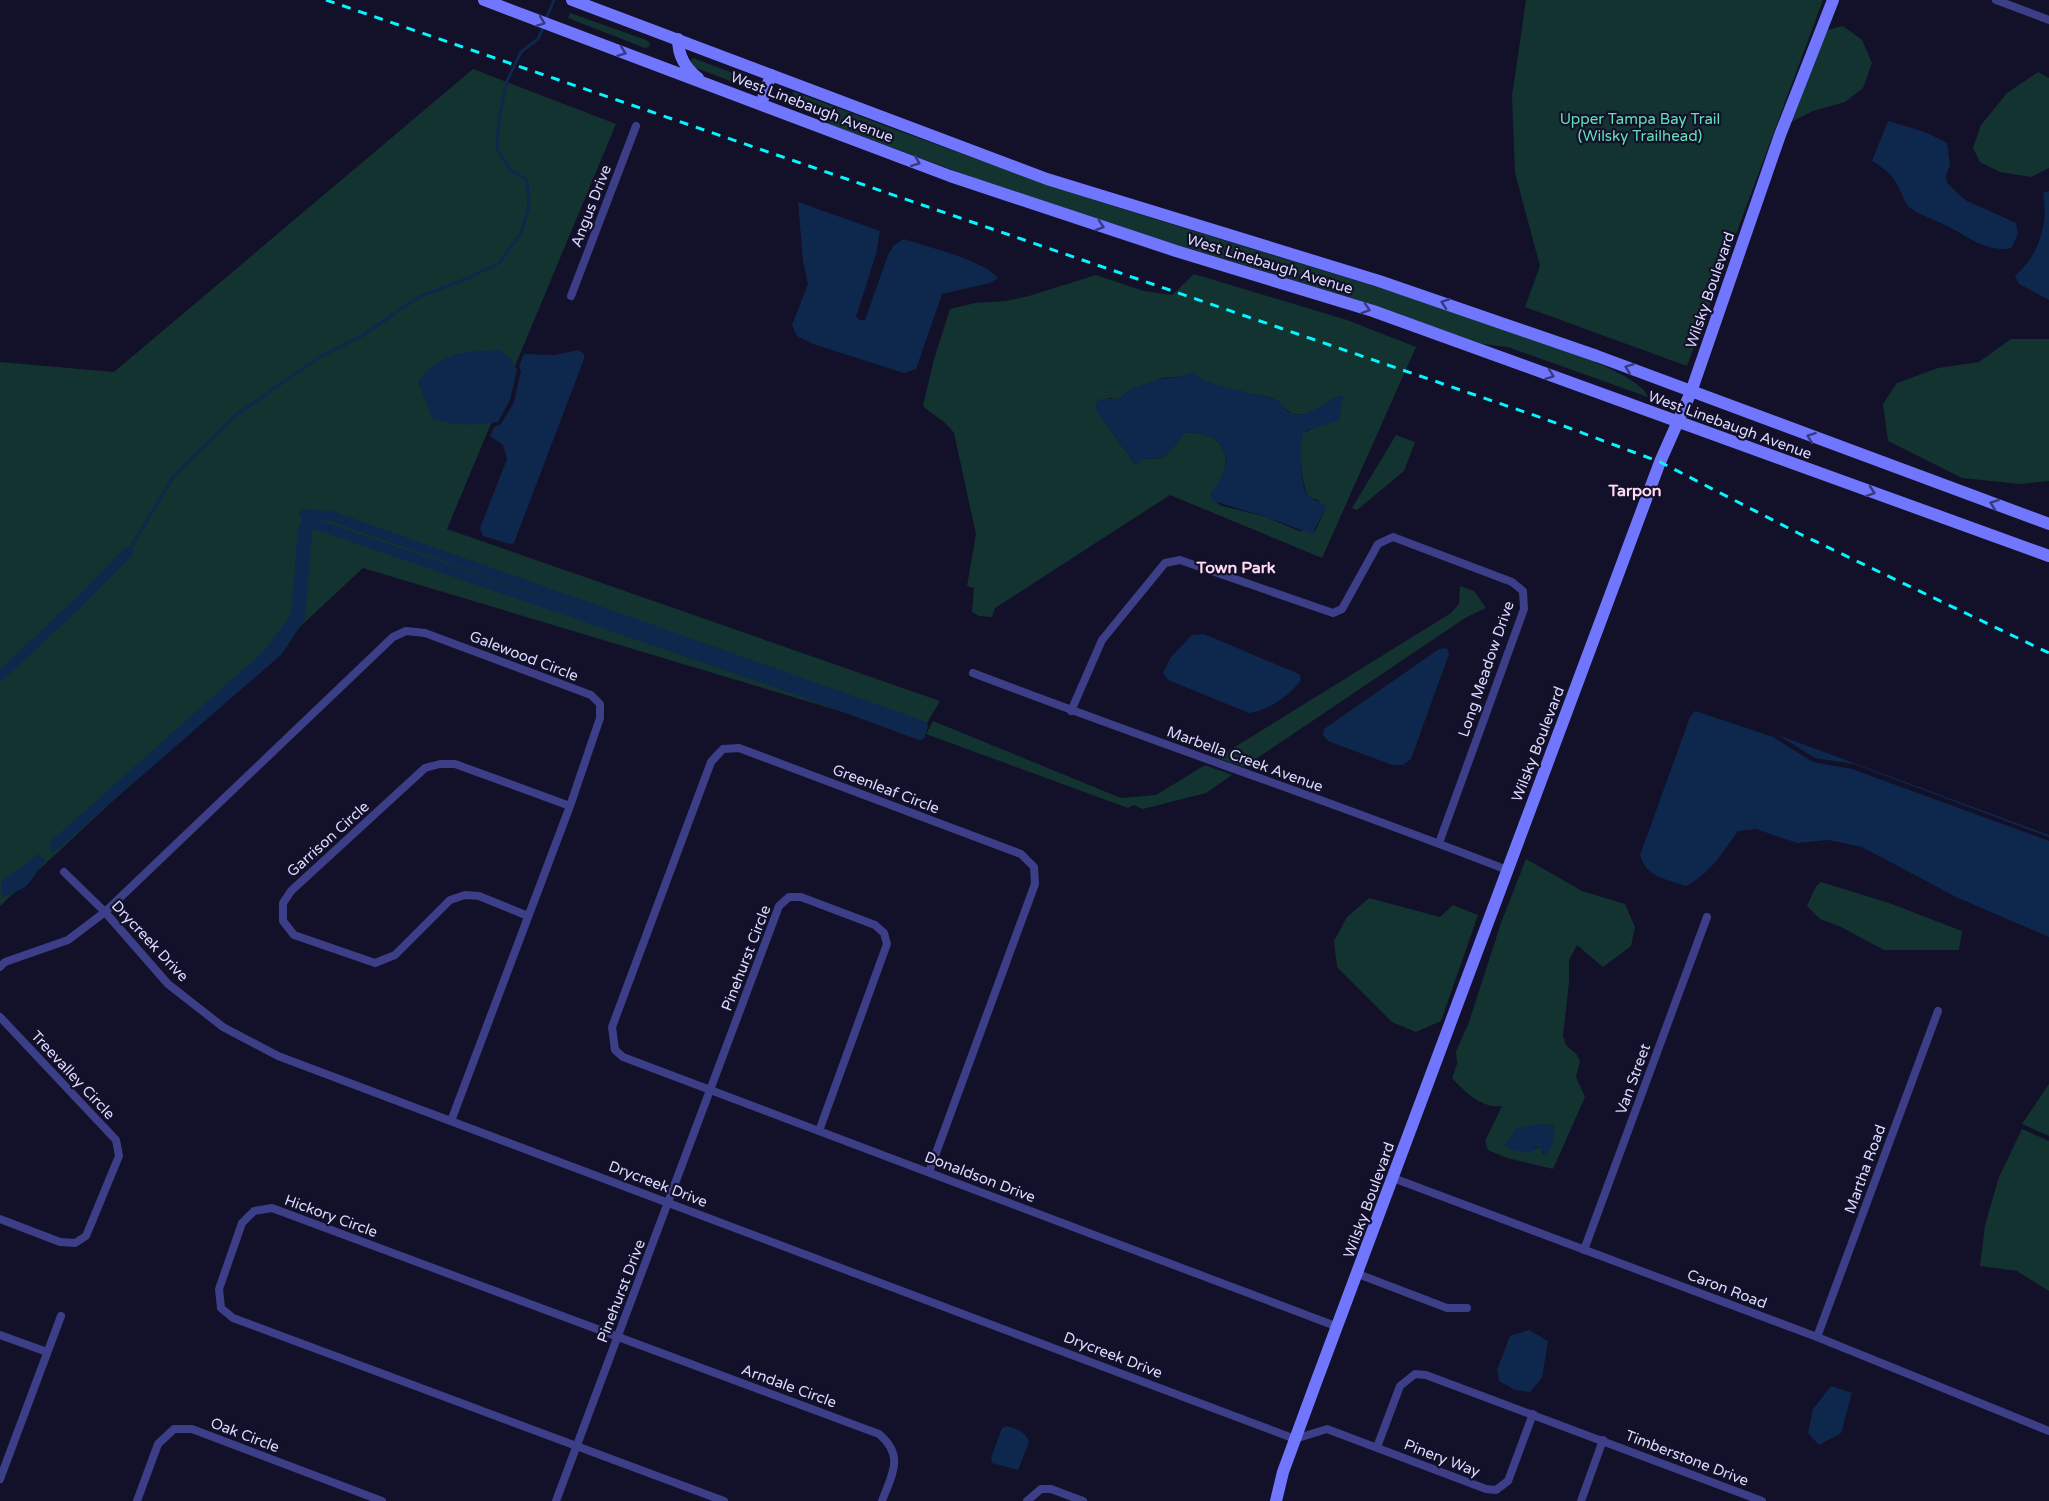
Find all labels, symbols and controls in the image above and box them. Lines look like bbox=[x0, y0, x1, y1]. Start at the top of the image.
one-way arrow bbox=[535, 15, 546, 27]
one-way arrow bbox=[617, 44, 627, 57]
street label: West Linebaugh Avenue bbox=[728, 68, 896, 146]
park label: Upper Tampa Bay Trail (Wilsky Trailhead) bbox=[1560, 110, 1720, 145]
one-way arrow bbox=[910, 155, 920, 168]
street label: Angus Drive bbox=[567, 162, 615, 250]
one-way arrow bbox=[1094, 218, 1105, 231]
street label: Wilsky Boulevard bbox=[1682, 229, 1738, 351]
street label: West Linebaugh Avenue bbox=[1185, 230, 1355, 298]
one-way arrow bbox=[1440, 298, 1451, 311]
one-way arrow bbox=[1360, 302, 1371, 315]
one-way arrow bbox=[1624, 363, 1635, 375]
one-way arrow bbox=[1544, 367, 1555, 380]
street label: West Linebaugh Avenue bbox=[1646, 387, 1814, 463]
one-way arrow bbox=[1806, 432, 1817, 444]
district label: Tarpon bbox=[1607, 481, 1662, 501]
one-way arrow bbox=[1865, 485, 1876, 498]
one-way arrow bbox=[1989, 499, 2000, 511]
district label: Town Park bbox=[1195, 558, 1276, 578]
street label: Long Meadow Drive bbox=[1454, 599, 1518, 739]
street label: Galewood Circle bbox=[467, 627, 581, 685]
street label: Wilsky Boulevard bbox=[1508, 684, 1568, 804]
street label: Marbella Creek Avenue bbox=[1164, 722, 1326, 796]
street label: Greenleaf Circle bbox=[830, 760, 942, 818]
street label: Garrison Circle bbox=[283, 797, 373, 881]
street label: Drycreek Drive bbox=[108, 897, 192, 985]
street label: Pinehurst Circle bbox=[718, 903, 774, 1013]
street label: Treevalley Circle bbox=[27, 1027, 119, 1123]
street label: Van Street bbox=[1612, 1041, 1654, 1117]
street label: Martha Road bbox=[1841, 1122, 1889, 1216]
street label: Wilsky Boulevard bbox=[1340, 1140, 1398, 1260]
street label: Donaldson Drive bbox=[922, 1148, 1038, 1206]
street label: Drycreek Drive bbox=[606, 1157, 710, 1211]
street label: Hickory Circle bbox=[282, 1191, 380, 1241]
street label: Pinehurst Drive bbox=[593, 1237, 649, 1345]
street label: Caron Road bbox=[1684, 1266, 1770, 1312]
street label: Drycreek Drive bbox=[1061, 1328, 1165, 1382]
street label: Arndale Circle bbox=[739, 1360, 839, 1412]
street label: Oak Circle bbox=[208, 1414, 282, 1456]
street label: Timberstone Drive bbox=[1623, 1426, 1751, 1490]
street label: Pinery Way bbox=[1401, 1435, 1483, 1481]

